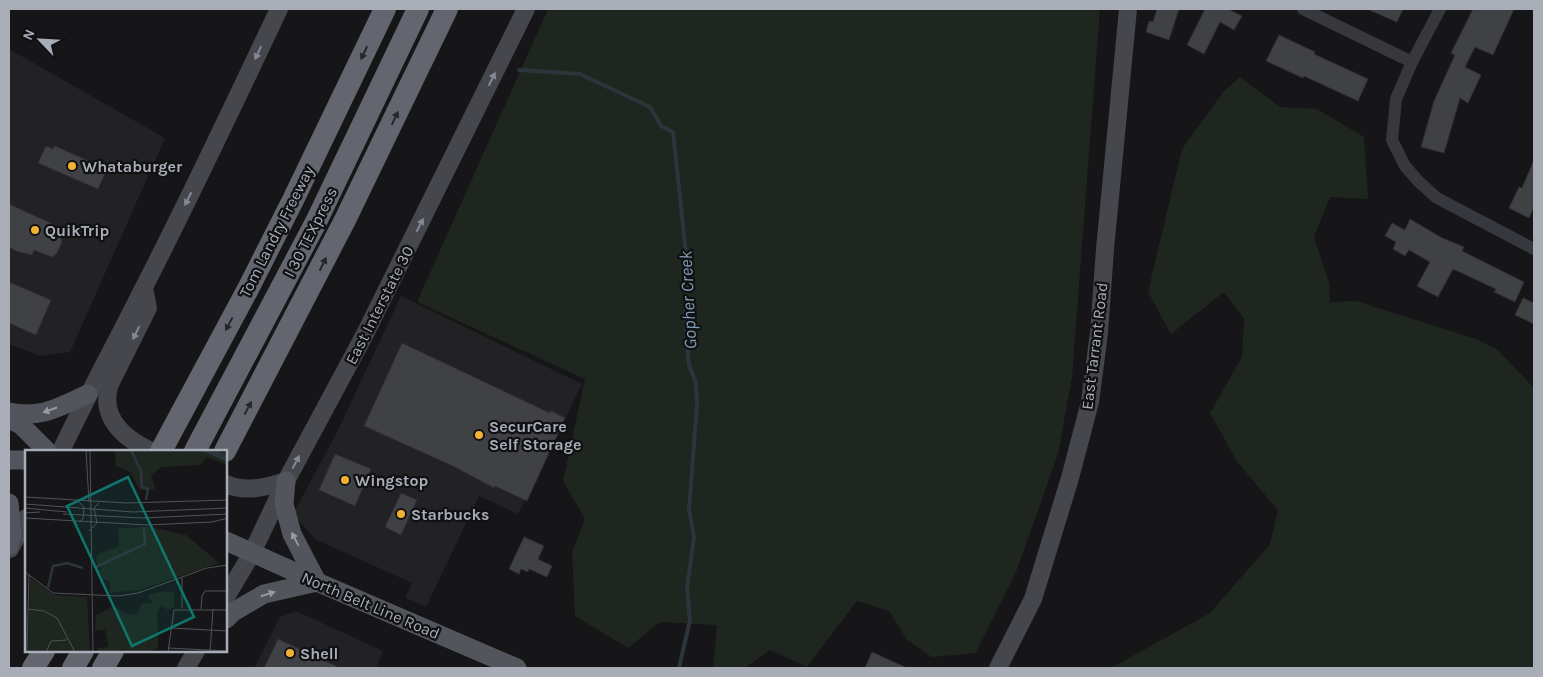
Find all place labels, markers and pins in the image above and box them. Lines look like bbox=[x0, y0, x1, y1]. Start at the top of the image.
place label: Whataburger bbox=[82, 157, 183, 176]
marker: Whataburger bbox=[66, 160, 78, 172]
place label: QuikTrip bbox=[45, 221, 109, 240]
marker: QuikTrip bbox=[29, 224, 41, 236]
place label: SecurCare Self Storage bbox=[489, 417, 581, 454]
marker: SecurCare Self Storage bbox=[473, 429, 485, 441]
place label: Wingstop bbox=[355, 471, 428, 490]
marker: Wingstop bbox=[339, 474, 351, 486]
place label: Starbucks bbox=[411, 505, 489, 524]
marker: Starbucks bbox=[395, 508, 407, 520]
place label: Shell bbox=[300, 644, 338, 663]
marker: Shell bbox=[284, 647, 296, 659]

